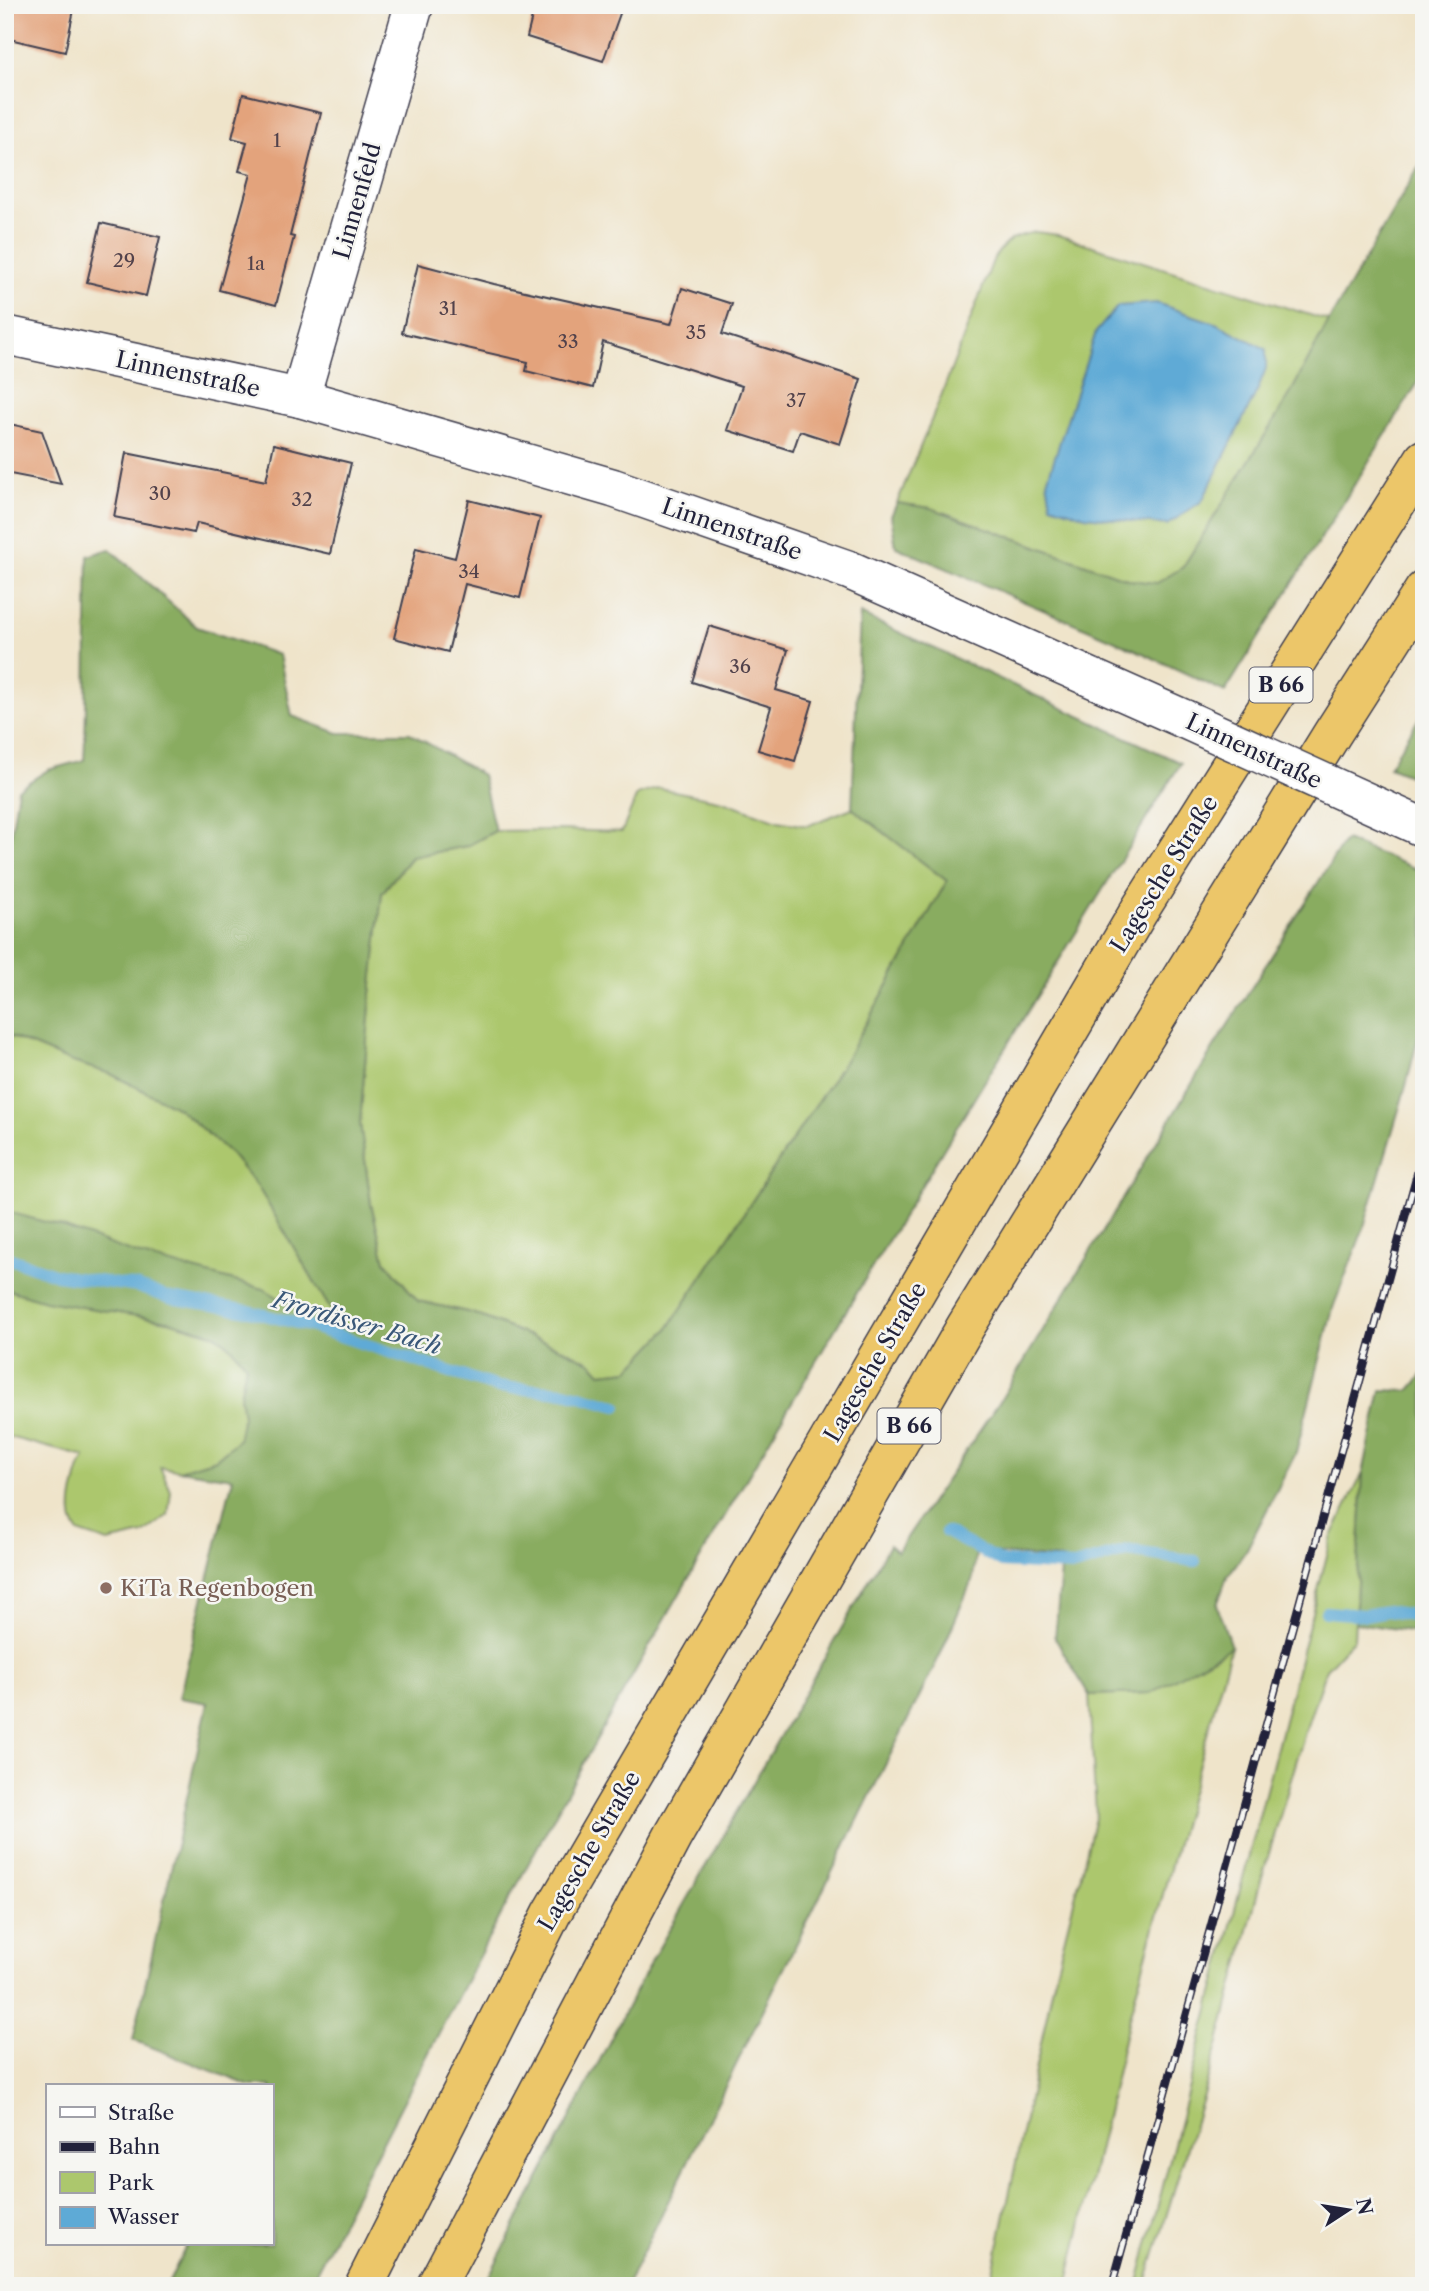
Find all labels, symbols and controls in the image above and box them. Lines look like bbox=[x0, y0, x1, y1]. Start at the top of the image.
house number: 1 bbox=[273, 129, 281, 152]
street label: Linnenfeld bbox=[327, 140, 387, 262]
house number: 29 bbox=[113, 249, 135, 272]
house number: 1a bbox=[247, 252, 265, 275]
house number: 31 bbox=[439, 297, 457, 320]
house number: 35 bbox=[686, 321, 706, 344]
house number: 33 bbox=[558, 330, 578, 353]
street label: Linnenstraße bbox=[113, 345, 263, 403]
house number: 37 bbox=[786, 389, 807, 412]
house number: 30 bbox=[149, 482, 171, 505]
house number: 32 bbox=[291, 488, 313, 511]
street label: Linnenstraße bbox=[658, 492, 806, 566]
house number: 34 bbox=[458, 560, 480, 583]
house number: 36 bbox=[729, 655, 751, 678]
road number: B 66 bbox=[1250, 668, 1312, 702]
street label: Linnenstraße bbox=[1182, 707, 1326, 795]
street label: Lagesche Straße bbox=[1104, 790, 1224, 958]
street label: Lagesche Straße bbox=[818, 1277, 932, 1447]
water label: Frordisser Bach bbox=[268, 1284, 445, 1360]
road number: B 66 bbox=[878, 1408, 940, 1444]
place label: KiTa Regenbogen bbox=[120, 1574, 314, 1602]
marker: KiTa Regenbogen bbox=[98, 1580, 114, 1596]
street label: Lagesche Straße bbox=[532, 1766, 646, 1936]
legend bbox=[46, 2084, 273, 2246]
text: Straße bbox=[108, 2100, 174, 2125]
text: Bahn bbox=[108, 2134, 160, 2159]
text: Park bbox=[108, 2170, 154, 2195]
north arrow bbox=[1314, 2176, 1384, 2246]
text: N bbox=[1351, 2196, 1377, 2217]
text: Wasser bbox=[107, 2204, 179, 2229]

